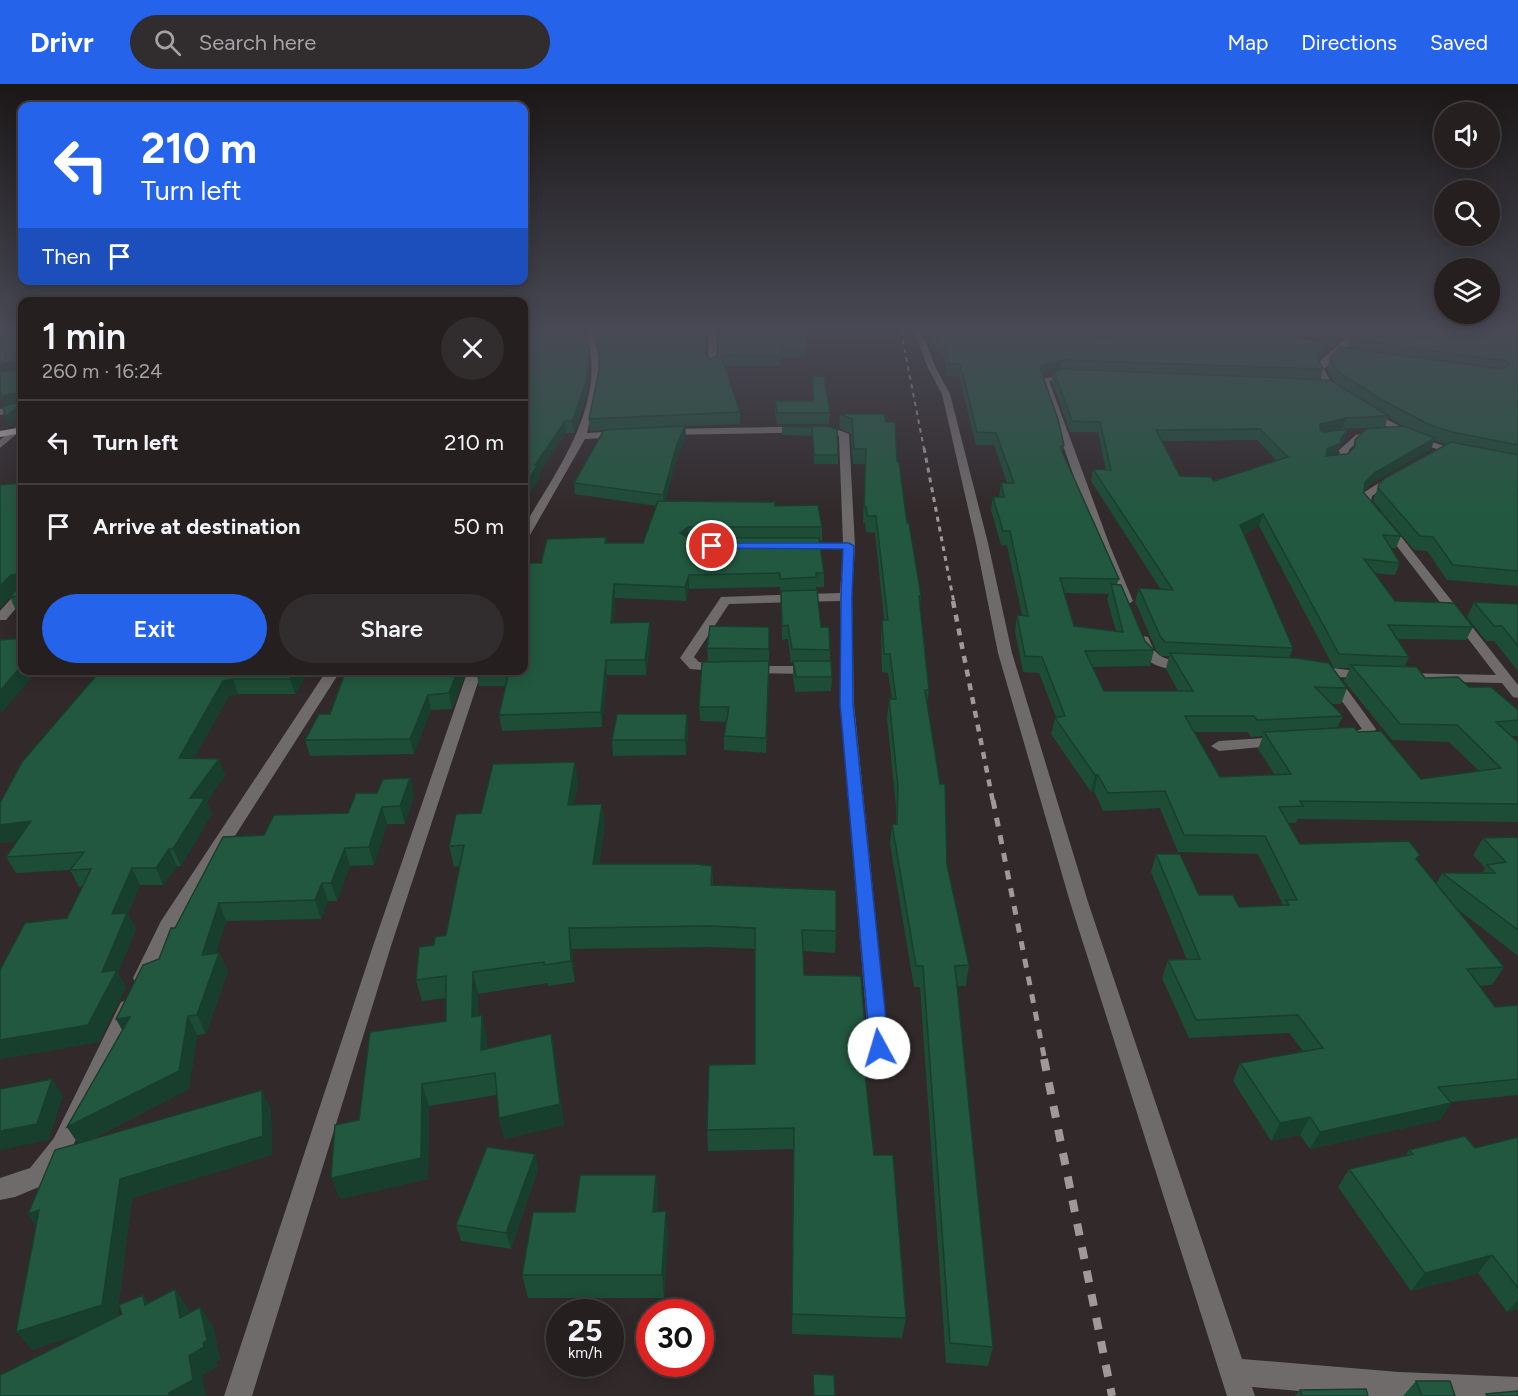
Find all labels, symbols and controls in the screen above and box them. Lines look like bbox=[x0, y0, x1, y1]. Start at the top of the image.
search box bbox=[130, 15, 550, 69]
text: Drivr bbox=[30, 25, 94, 59]
icon: search bbox=[151, 26, 184, 59]
text: Search here bbox=[199, 29, 316, 56]
text: Map bbox=[1227, 30, 1268, 55]
text: Directions bbox=[1301, 30, 1397, 55]
text: Saved bbox=[1430, 30, 1488, 55]
map controls bbox=[1434, 102, 1500, 324]
button: sound bbox=[1434, 102, 1500, 168]
text: 210 m bbox=[141, 123, 257, 174]
icon: left bbox=[42, 126, 120, 204]
text: Turn left bbox=[141, 174, 241, 207]
button: search bbox=[1434, 180, 1500, 246]
icon: arrive bbox=[103, 240, 136, 273]
text: Then bbox=[42, 243, 91, 270]
button: layers bbox=[1434, 258, 1500, 324]
text: 1 min bbox=[42, 315, 126, 358]
button: close bbox=[441, 317, 504, 380]
text: 260 m · 16:24 bbox=[42, 359, 162, 383]
icon: left bbox=[42, 426, 75, 459]
text: Turn left bbox=[93, 429, 179, 456]
text: 210 m bbox=[444, 429, 504, 456]
icon: arrive bbox=[42, 510, 75, 543]
text: Arrive at destination bbox=[93, 513, 301, 540]
text: 50 m bbox=[453, 513, 504, 540]
pin bbox=[686, 520, 737, 571]
icon: arrive bbox=[695, 529, 728, 562]
button: Exit bbox=[42, 594, 267, 663]
button: Share bbox=[279, 594, 504, 663]
position arrow bbox=[847, 1016, 911, 1080]
speed limit sign: 30 bbox=[636, 1299, 714, 1377]
text: 25 bbox=[568, 1312, 602, 1349]
text: km/h bbox=[568, 1344, 602, 1362]

